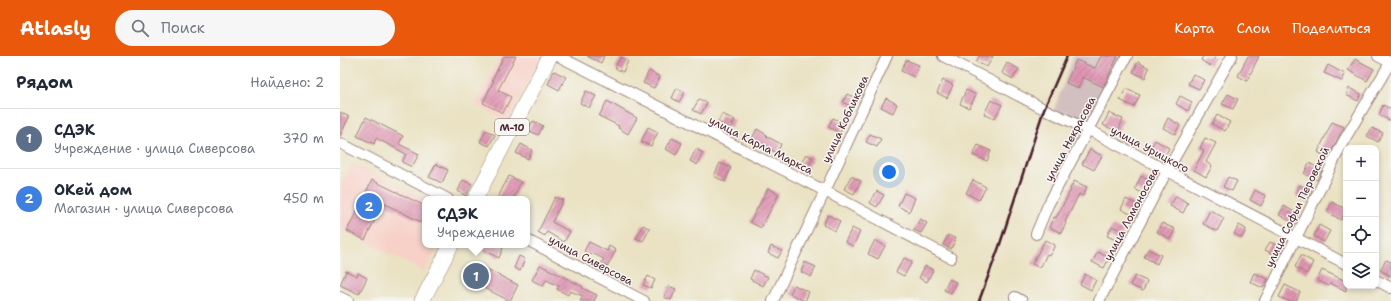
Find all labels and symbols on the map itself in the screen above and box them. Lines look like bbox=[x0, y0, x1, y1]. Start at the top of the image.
street label: улица Кобликова bbox=[819, 73, 872, 165]
street label: улица Некрасова bbox=[1042, 94, 1099, 184]
street label: улица Карла Маркса bbox=[706, 113, 816, 178]
road number: М-10 bbox=[495, 119, 529, 135]
street label: улица Урицкого bbox=[1108, 122, 1192, 177]
street label: улица Софьи Перовской bbox=[1262, 145, 1333, 270]
your location bbox=[879, 162, 899, 182]
street label: улица Ломоносова bbox=[1100, 165, 1162, 264]
pin: 2 bbox=[356, 191, 382, 221]
street label: улица Сиверсова bbox=[546, 232, 636, 289]
pin: 1 bbox=[463, 261, 489, 291]

